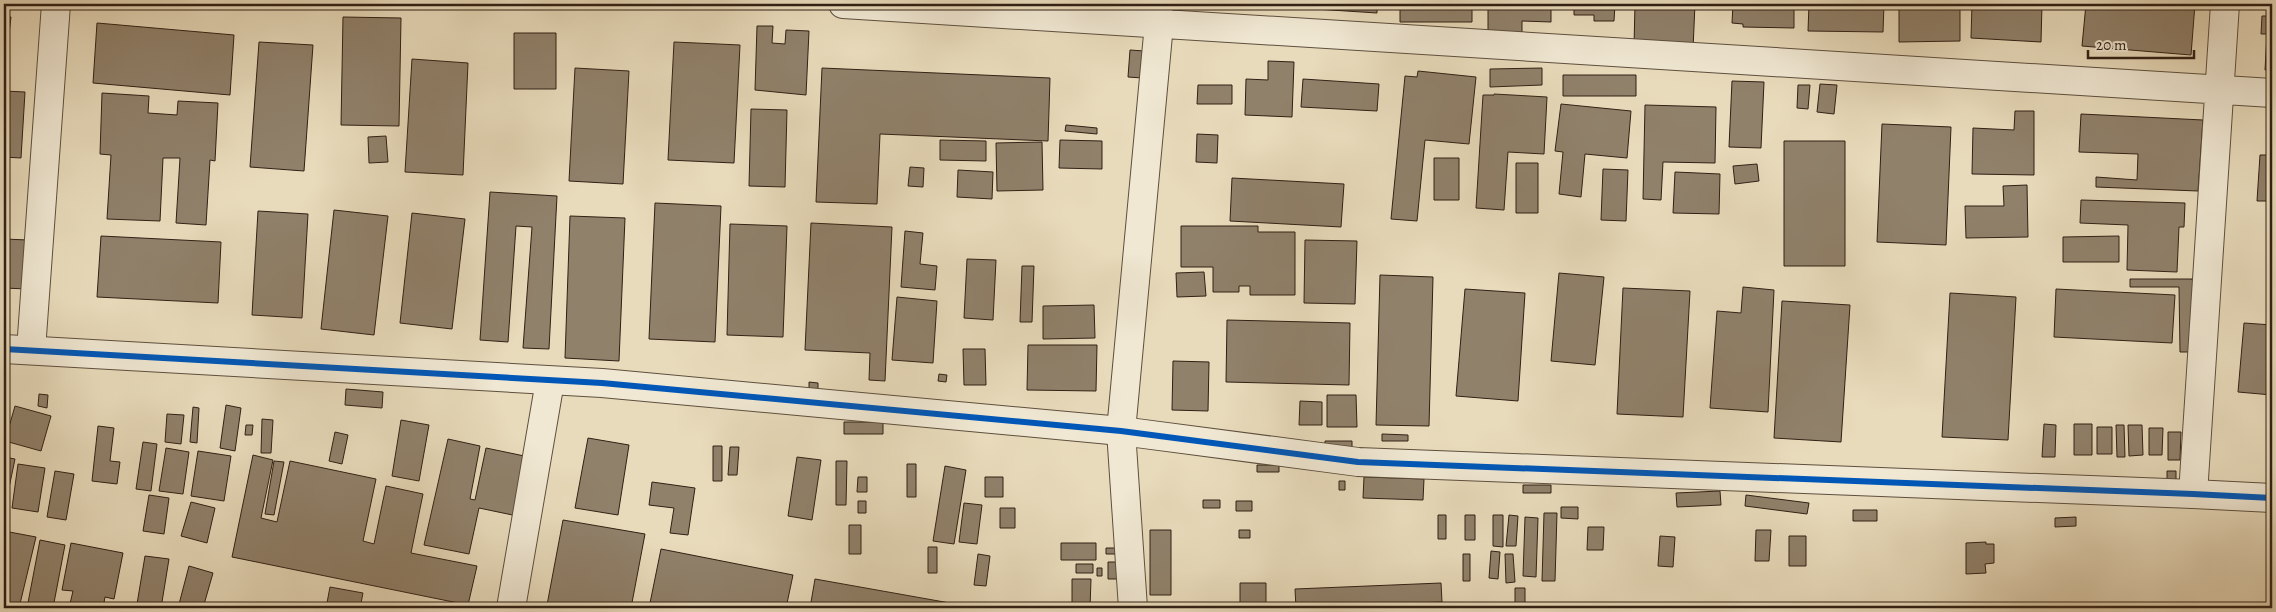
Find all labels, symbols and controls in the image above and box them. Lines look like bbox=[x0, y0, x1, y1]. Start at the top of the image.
scale bar bbox=[2088, 28, 2195, 60]
text: 20 m bbox=[2096, 35, 2127, 55]

